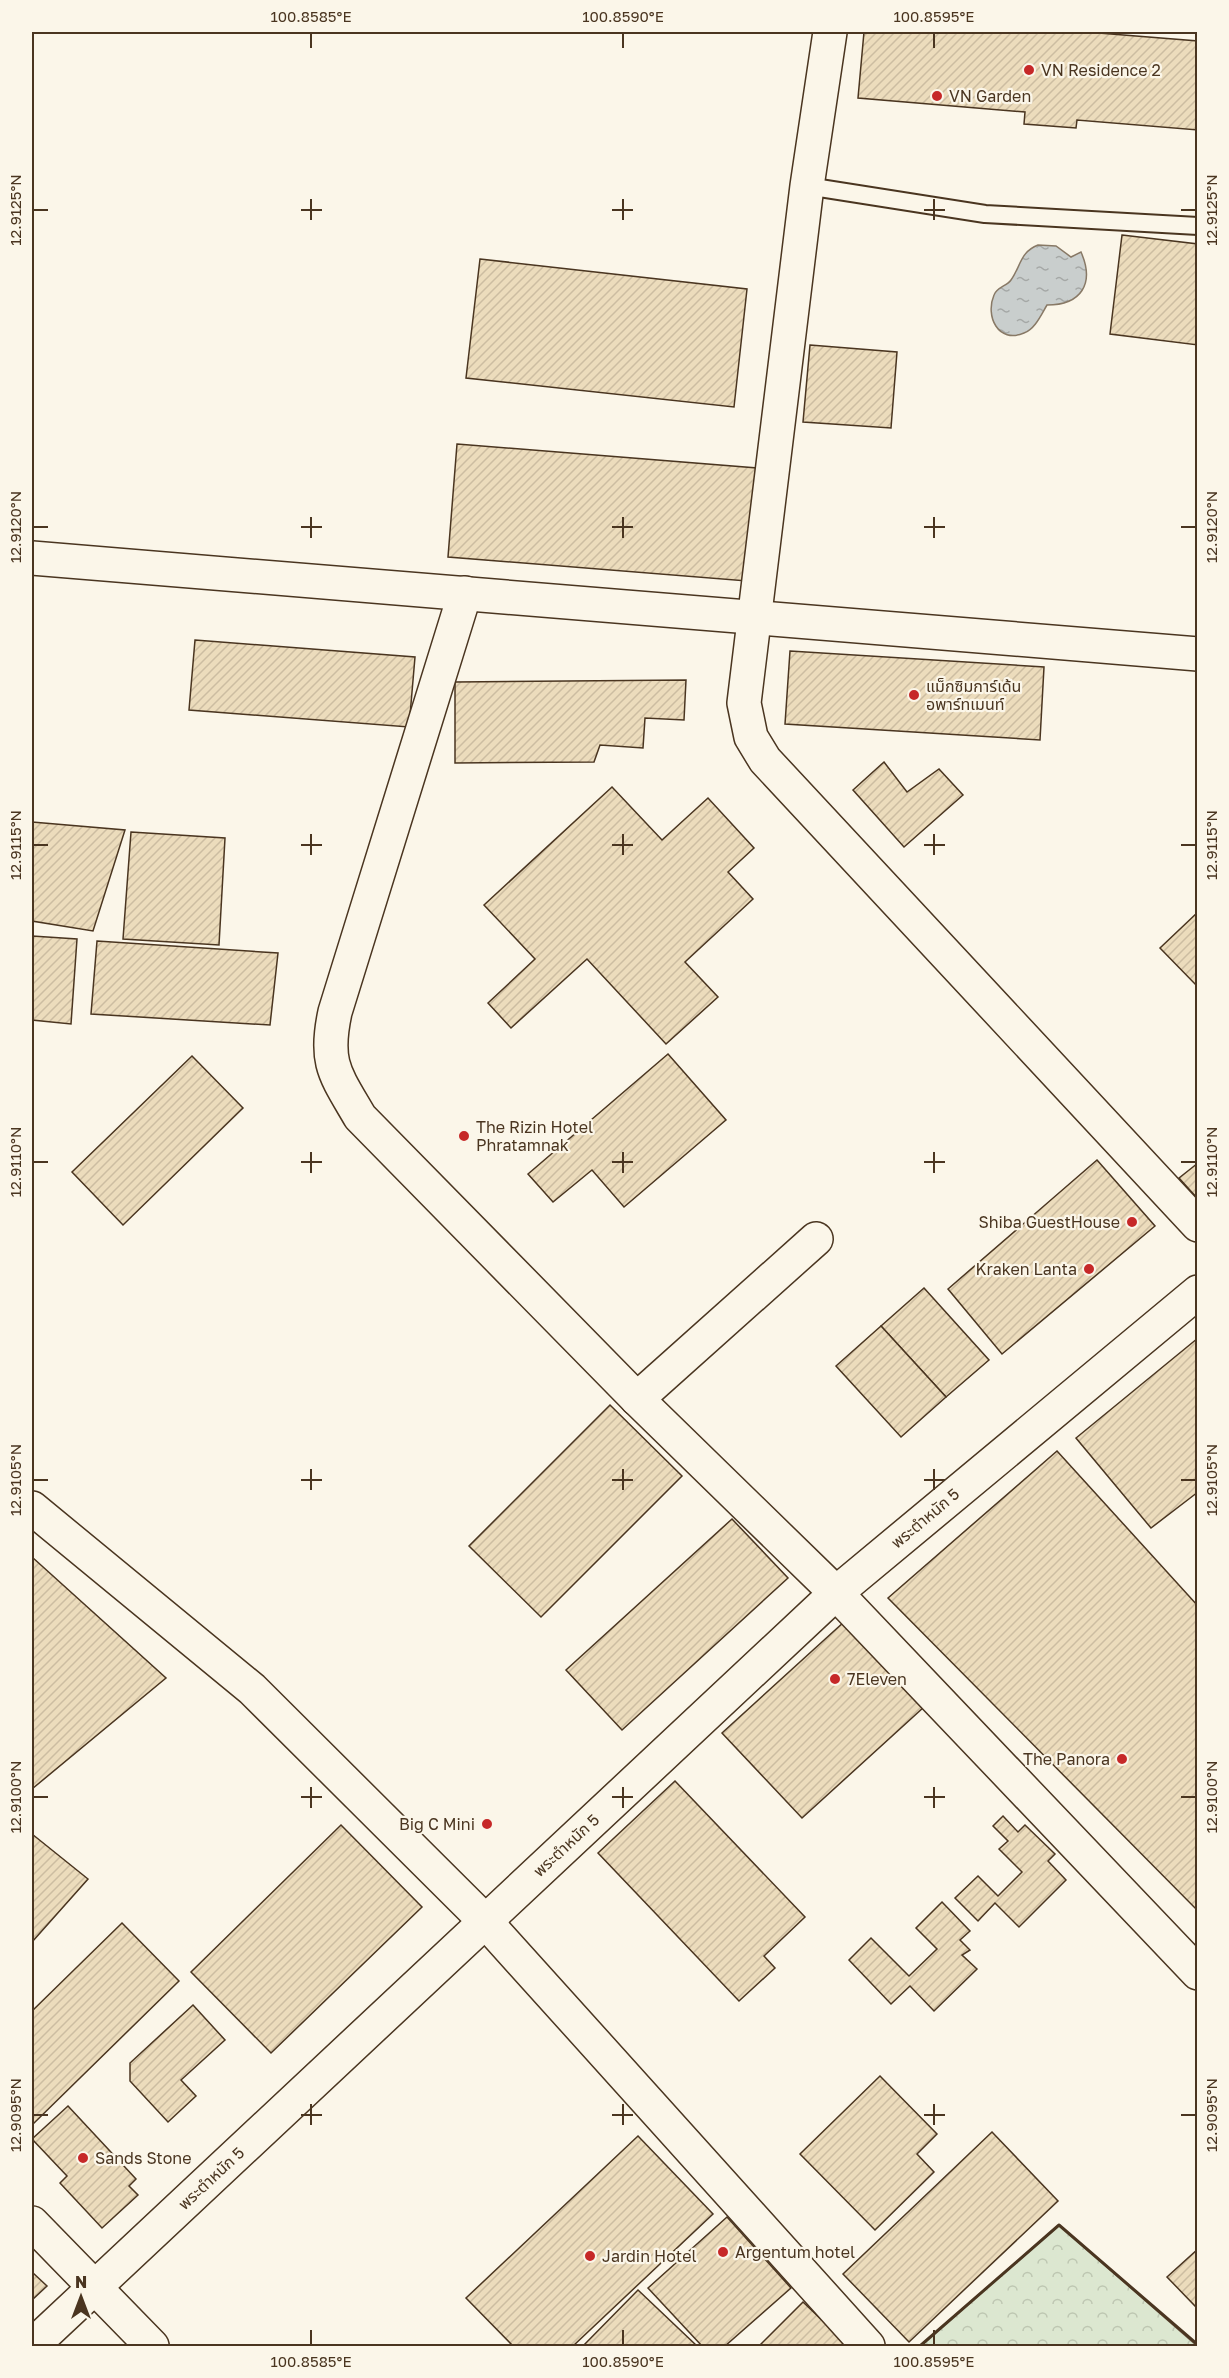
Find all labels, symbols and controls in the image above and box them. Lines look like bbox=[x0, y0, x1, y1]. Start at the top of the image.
text: 100.8585°E bbox=[270, 7, 352, 25]
text: 100.8590°E bbox=[582, 7, 664, 25]
text: 100.8595°E bbox=[893, 7, 975, 25]
place label: VN Residence 2 bbox=[1041, 60, 1161, 80]
marker: VN Residence 2 bbox=[1022, 63, 1036, 77]
place label: VN Garden bbox=[949, 86, 1031, 106]
marker: VN Garden bbox=[930, 89, 944, 103]
text: 12.9125°N bbox=[6, 174, 24, 246]
text: 12.9125°N bbox=[1202, 174, 1220, 246]
text: 12.9120°N bbox=[6, 491, 24, 563]
text: 12.9120°N bbox=[1202, 491, 1220, 563]
place label: แม็กซิมการ์เด้น อพาร์ทเมนท์ bbox=[926, 676, 1021, 714]
marker: แม็กซิมการ์เด้น อพาร์ทเมนท์ bbox=[907, 688, 921, 702]
text: 12.9115°N bbox=[6, 810, 24, 880]
text: 12.9115°N bbox=[1202, 810, 1220, 880]
place label: The Rizin Hotel Phratamnak bbox=[476, 1117, 593, 1155]
text: 12.9110°N bbox=[6, 1127, 24, 1197]
text: 12.9110°N bbox=[1202, 1127, 1220, 1197]
marker: The Rizin Hotel Phratamnak bbox=[457, 1129, 471, 1143]
place label: Shiba GuestHouse bbox=[978, 1212, 1120, 1232]
marker: Shiba GuestHouse bbox=[1125, 1215, 1139, 1229]
place label: Kraken Lanta bbox=[976, 1259, 1077, 1279]
marker: Kraken Lanta bbox=[1082, 1262, 1096, 1276]
text: 12.9105°N bbox=[6, 1444, 24, 1516]
text: 12.9105°N bbox=[1202, 1444, 1220, 1516]
street label: พระตำหนัก 5 bbox=[887, 1484, 963, 1552]
place label: 7Eleven bbox=[847, 1669, 907, 1689]
marker: 7Eleven bbox=[828, 1672, 842, 1686]
place label: The Panora bbox=[1023, 1749, 1110, 1769]
marker: The Panora bbox=[1115, 1752, 1129, 1766]
text: 12.9100°N bbox=[6, 1761, 24, 1833]
text: 12.9100°N bbox=[1202, 1761, 1220, 1833]
street label: พระตำหนัก 5 bbox=[529, 1809, 603, 1881]
place label: Big C Mini bbox=[399, 1814, 475, 1834]
marker: Big C Mini bbox=[480, 1817, 494, 1831]
text: 12.9095°N bbox=[6, 2078, 24, 2152]
text: 12.9095°N bbox=[1202, 2078, 1220, 2152]
street label: พระตำหนัก 5 bbox=[174, 2142, 248, 2214]
place label: Sands Stone bbox=[95, 2148, 191, 2168]
marker: Sands Stone bbox=[76, 2151, 90, 2165]
place label: Argentum hotel bbox=[735, 2242, 855, 2262]
marker: Argentum hotel bbox=[716, 2245, 730, 2259]
place label: Jardin Hotel bbox=[602, 2246, 697, 2266]
marker: Jardin Hotel bbox=[583, 2249, 597, 2263]
north arrow bbox=[51, 2267, 111, 2327]
text: N bbox=[75, 2272, 87, 2292]
text: 100.8585°E bbox=[270, 2352, 352, 2370]
text: 100.8590°E bbox=[582, 2352, 664, 2370]
text: 100.8595°E bbox=[893, 2352, 975, 2370]

